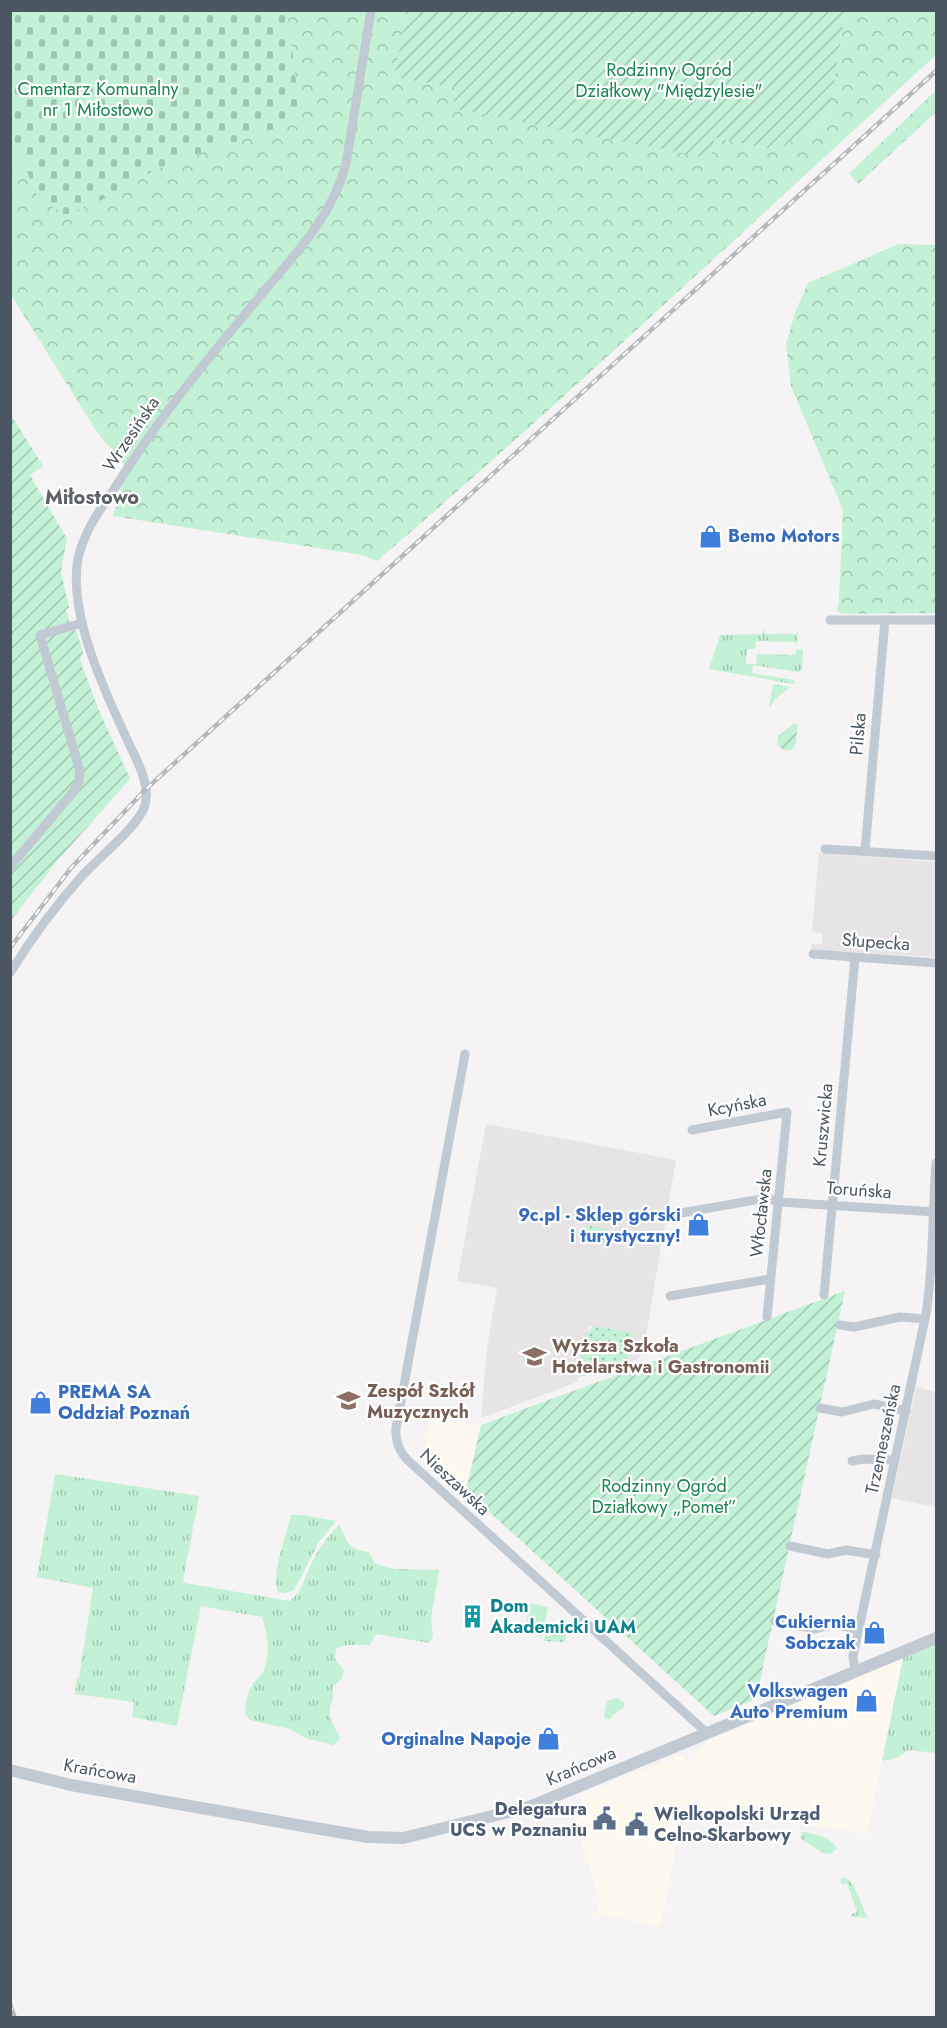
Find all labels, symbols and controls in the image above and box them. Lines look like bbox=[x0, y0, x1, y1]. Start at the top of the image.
park label: Rodzinny Ogród Działkowy "Międzylesie" bbox=[575, 57, 763, 104]
park label: Cmentarz Komunalny nr 1 Miłostowo bbox=[18, 76, 179, 123]
street label: Wrzesińska bbox=[96, 391, 166, 477]
district label: Miłostowo bbox=[45, 483, 139, 512]
shop icon: Bemo Motors bbox=[697, 523, 723, 549]
place label: Bemo Motors bbox=[728, 523, 840, 549]
street label: Pilska bbox=[843, 712, 873, 756]
street label: Słupecka bbox=[841, 927, 911, 957]
street label: Kruszwicka bbox=[806, 1082, 840, 1168]
street label: Kcyńska bbox=[705, 1087, 769, 1123]
street label: Włocławska bbox=[743, 1167, 779, 1259]
street label: Toruńska bbox=[826, 1175, 892, 1205]
place label: 9c.pl - Sklep górski i turystyczny! bbox=[518, 1202, 681, 1249]
shop icon: 9c.pl - Sklep górski i turystyczny! bbox=[686, 1212, 712, 1238]
place label: Wyższa Szkoła Hotelarstwa i Gastronomii bbox=[552, 1333, 770, 1380]
school or university icon: Wyższa Szkoła Hotelarstwa i Gastronomii bbox=[521, 1343, 547, 1369]
place label: Zespół Szkół Muzycznych bbox=[367, 1378, 476, 1425]
place label: PREMA SA Oddział Poznań bbox=[58, 1379, 190, 1426]
street label: Trzemeszeńska bbox=[859, 1381, 907, 1497]
school or university icon: Zespół Szkół Muzycznych bbox=[336, 1388, 362, 1414]
shop icon: PREMA SA Oddział Poznań bbox=[27, 1389, 53, 1415]
street label: Nieszawska bbox=[414, 1442, 496, 1522]
park label: Rodzinny Ogród Działkowy „Pomet” bbox=[591, 1473, 737, 1520]
place label: Dom Akademicki UAM bbox=[489, 1593, 636, 1640]
building icon: Dom Akademicki UAM bbox=[459, 1603, 485, 1629]
place label: Cukiernia Sobczak bbox=[775, 1609, 857, 1656]
shop icon: Cukiernia Sobczak bbox=[861, 1619, 887, 1645]
place label: Volkswagen Auto Premium bbox=[729, 1678, 848, 1725]
shop icon: Volkswagen Auto Premium bbox=[853, 1688, 879, 1714]
place label: Orginalne Napoje bbox=[381, 1726, 531, 1752]
shop icon: Orginalne Napoje bbox=[536, 1726, 562, 1752]
street label: Krańcowa bbox=[542, 1740, 620, 1792]
street label: Krańcowa bbox=[62, 1752, 138, 1790]
place label: Delegatura UCS w Poznaniu bbox=[450, 1796, 587, 1843]
place label: Wielkopolski Urząd Celno-Skarbowy bbox=[654, 1801, 820, 1848]
public building icon: Delegatura UCS w Poznaniu bbox=[592, 1806, 618, 1832]
public building icon: Wielkopolski Urząd Celno-Skarbowy bbox=[623, 1811, 649, 1837]

